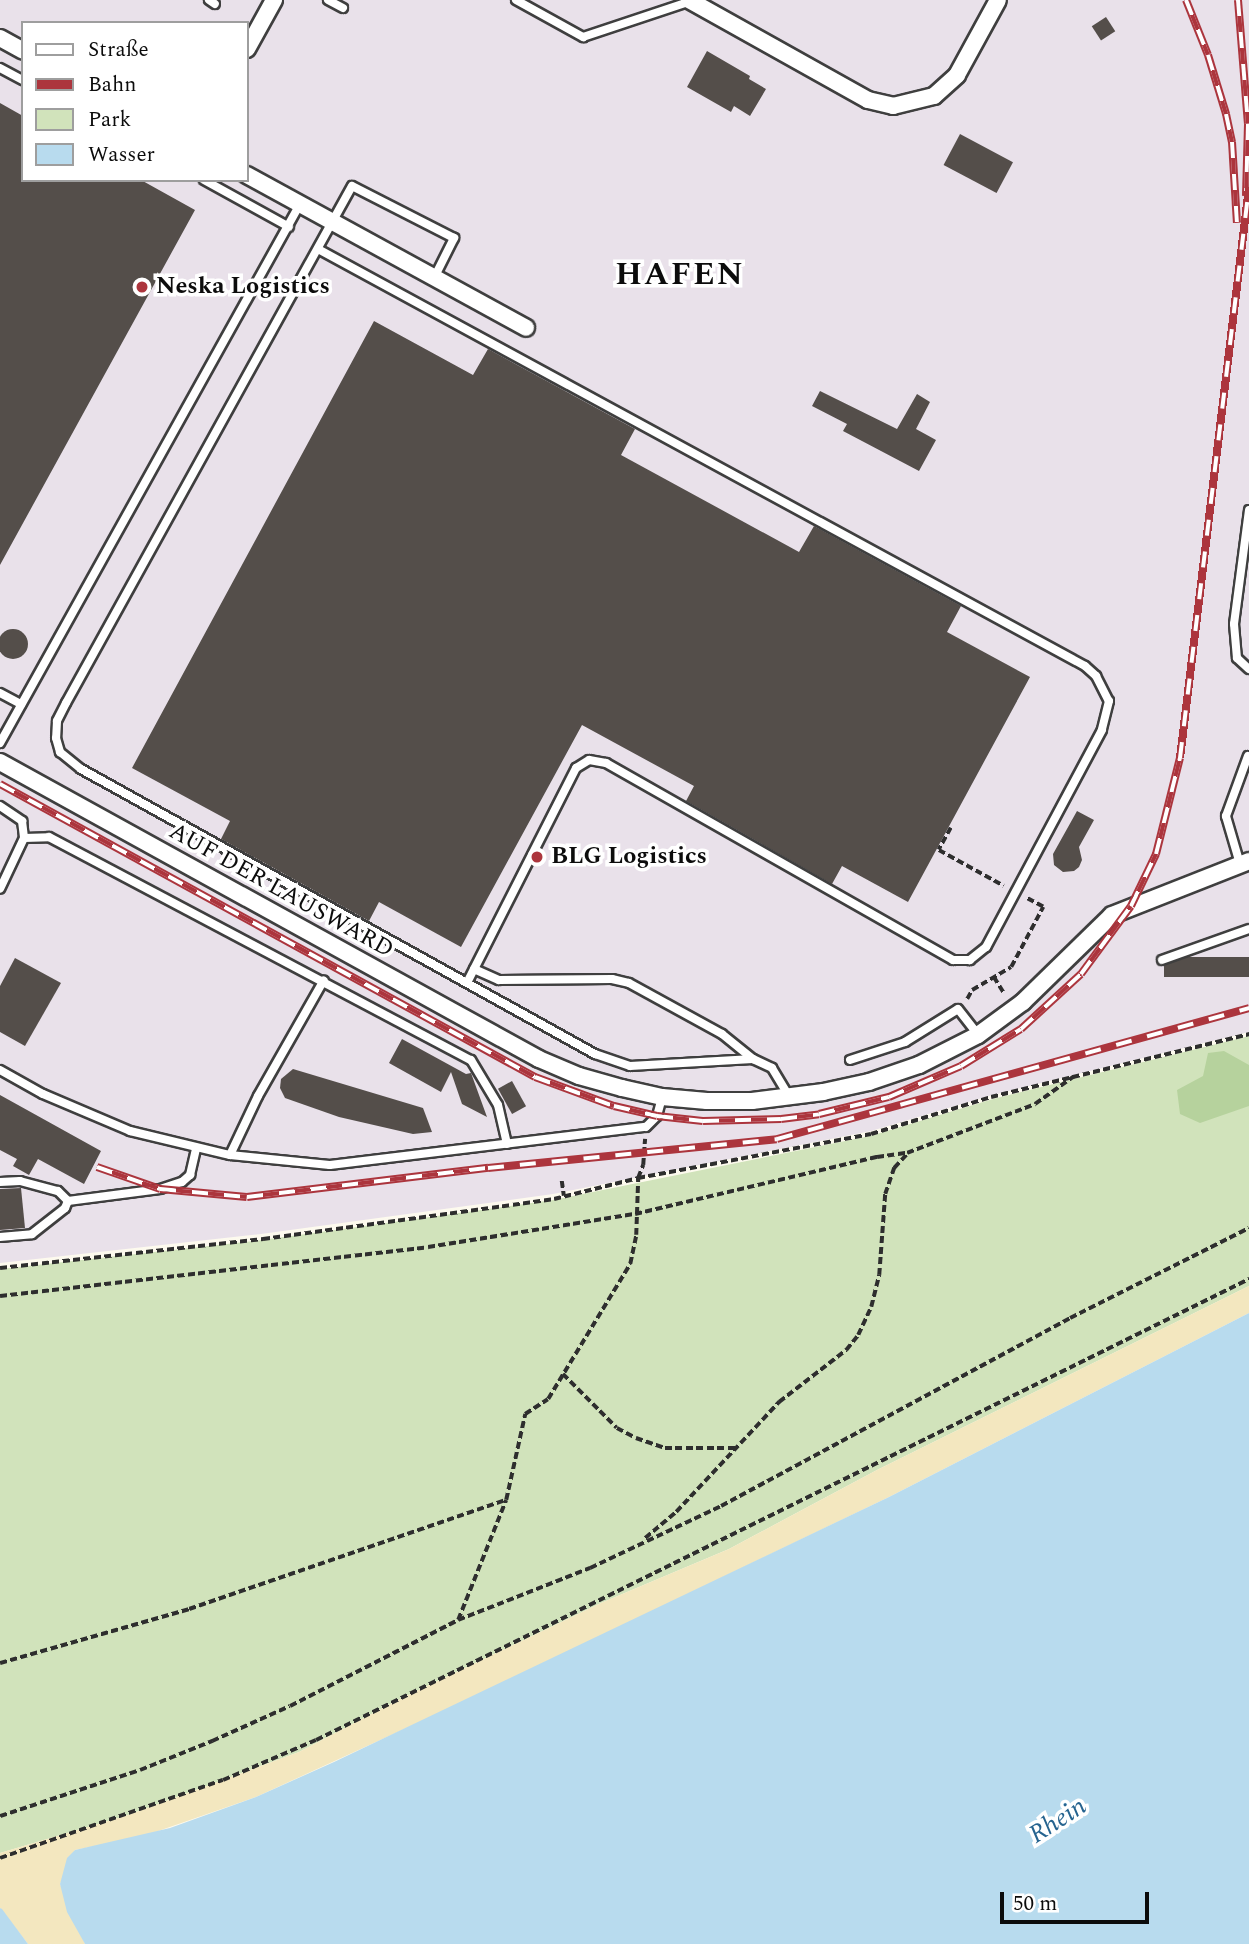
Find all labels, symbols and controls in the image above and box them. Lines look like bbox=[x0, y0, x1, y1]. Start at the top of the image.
legend bbox=[21, 21, 248, 182]
text: Straße bbox=[88, 34, 149, 66]
text: Bahn bbox=[88, 69, 136, 101]
text: Park bbox=[88, 104, 131, 136]
text: Wasser bbox=[88, 139, 155, 171]
district label: HAFEN bbox=[616, 256, 744, 294]
place label: Neska Logistics bbox=[156, 273, 330, 301]
marker: Neska Logistics bbox=[134, 279, 150, 295]
street label: AUF DER LAUSWARD bbox=[164, 817, 398, 965]
place label: BLG Logistics bbox=[551, 843, 707, 871]
marker: BLG Logistics bbox=[529, 849, 545, 865]
water label: Rhein bbox=[1023, 1791, 1093, 1851]
scale bar bbox=[1004, 1878, 1153, 1922]
text: 50 m bbox=[1013, 1888, 1057, 1920]

